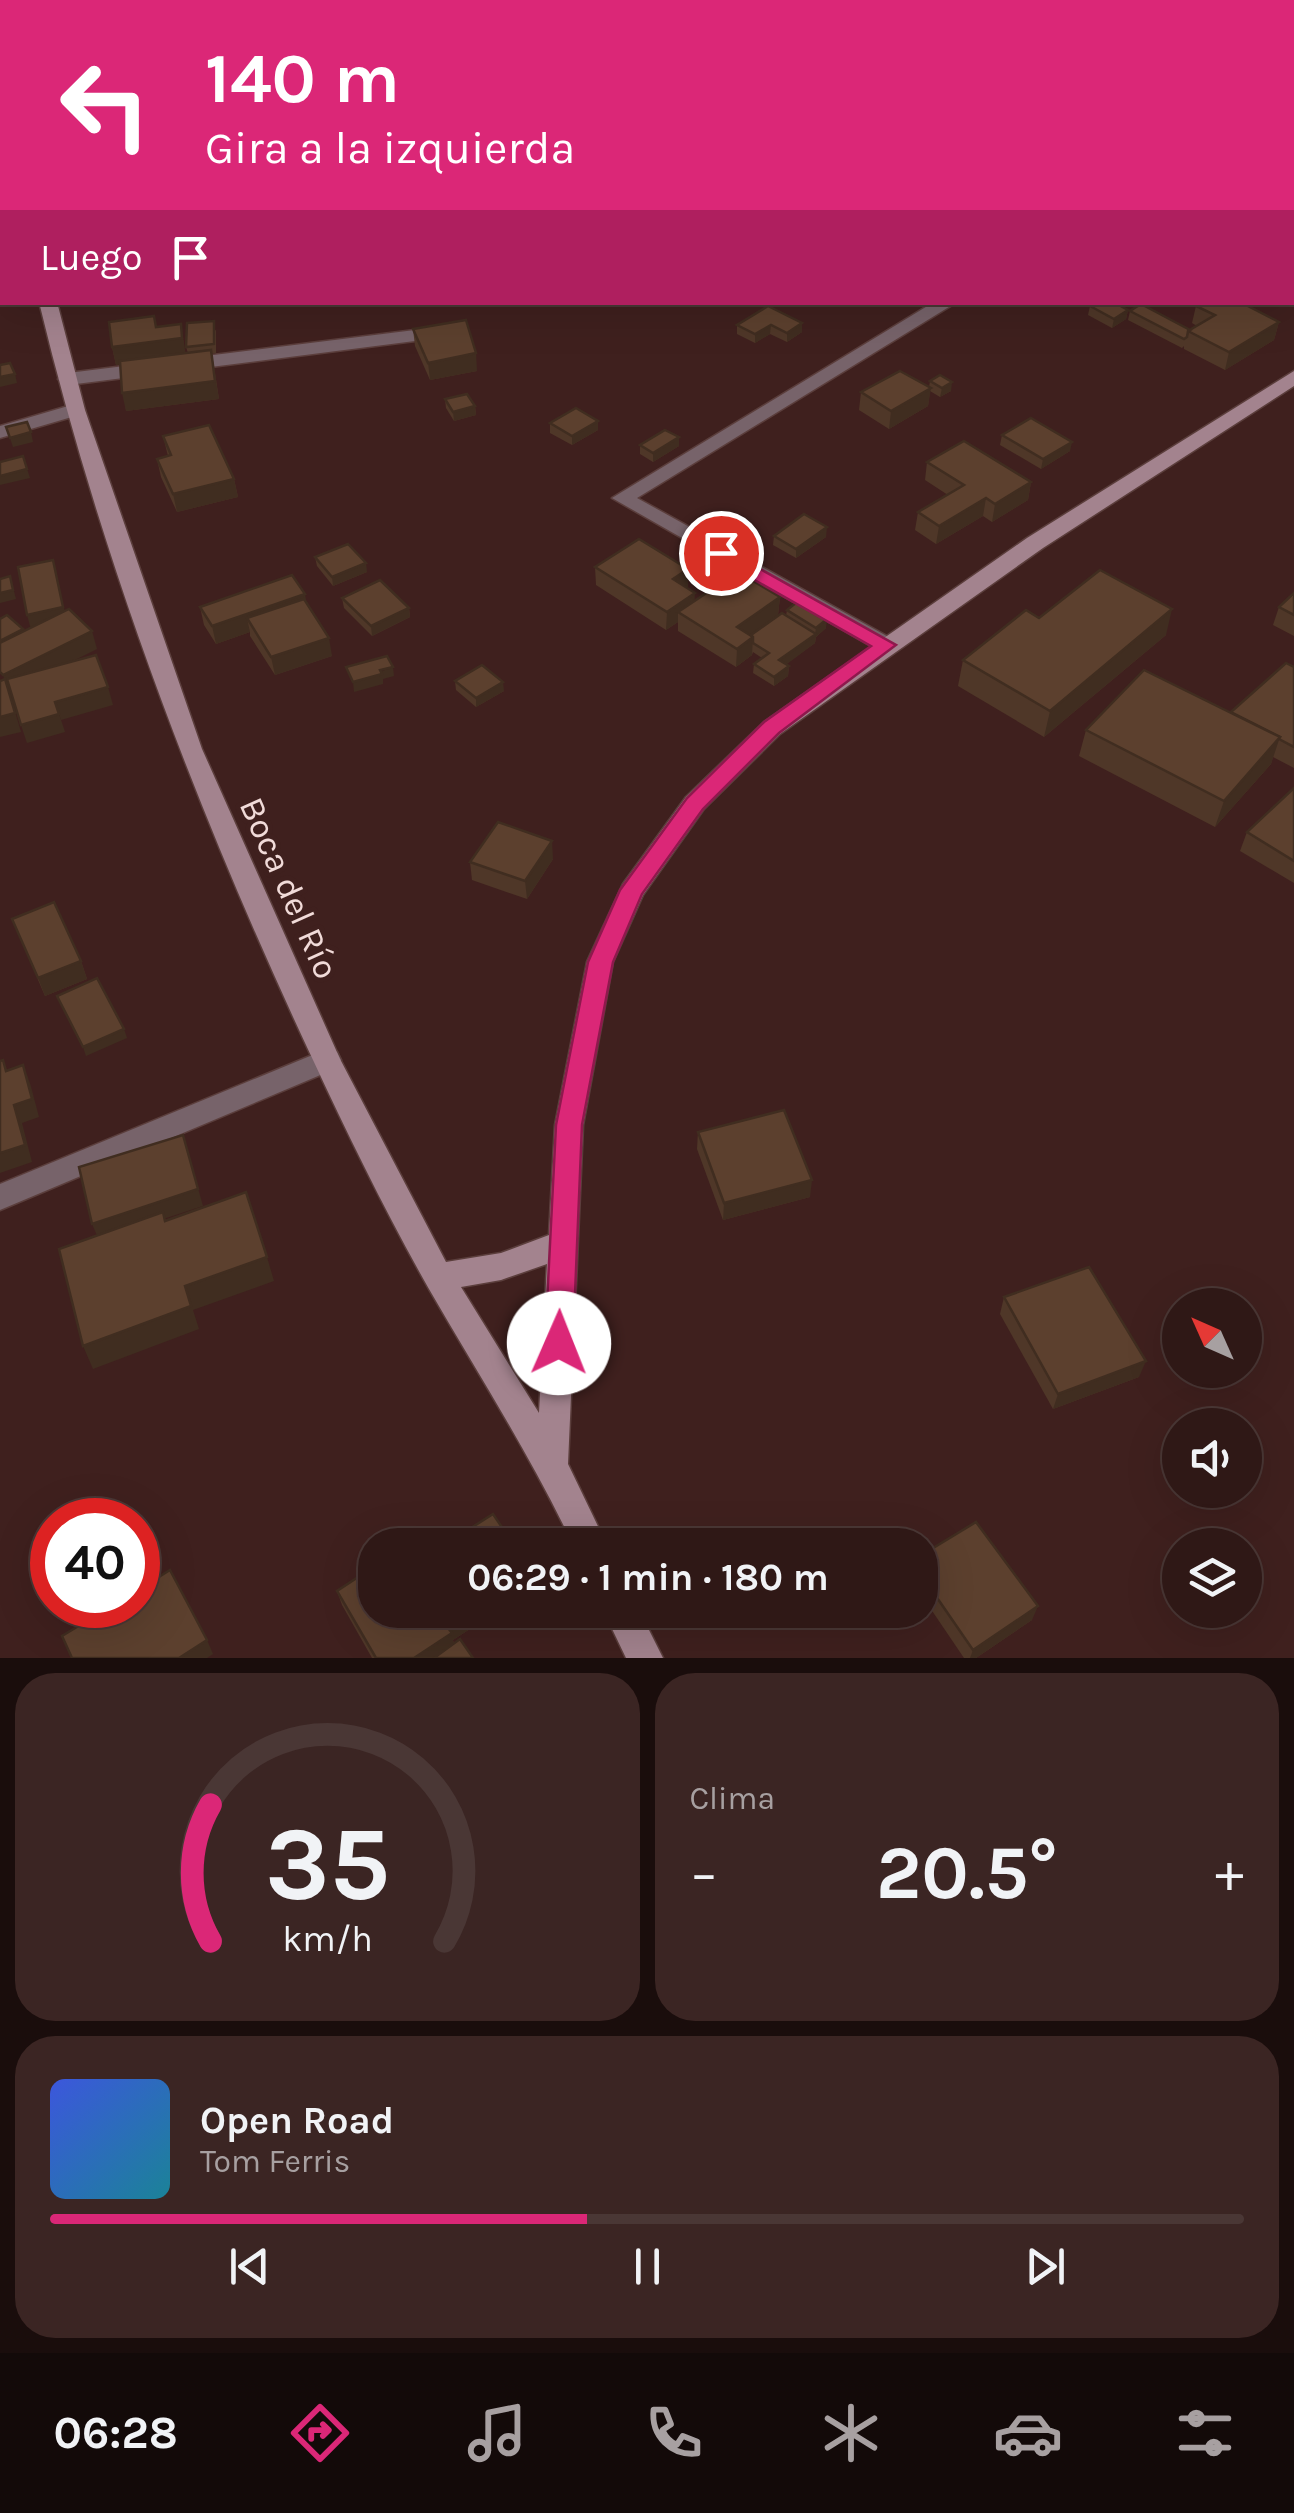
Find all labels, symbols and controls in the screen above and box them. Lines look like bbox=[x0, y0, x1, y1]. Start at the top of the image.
text: 140 m bbox=[205, 38, 400, 120]
icon: left bbox=[40, 40, 170, 170]
text: Gira a la izquierda bbox=[205, 122, 575, 174]
icon: arrive bbox=[163, 230, 218, 285]
text: Luego bbox=[40, 235, 143, 280]
pin bbox=[679, 511, 764, 596]
icon: arrive bbox=[694, 526, 749, 581]
street label: Boca del Río bbox=[231, 791, 347, 985]
north arrow bbox=[1162, 1288, 1262, 1388]
map controls bbox=[1162, 1288, 1262, 1628]
position arrow bbox=[507, 1291, 611, 1395]
button: sound bbox=[1162, 1408, 1262, 1508]
speed limit sign: 40 bbox=[30, 1498, 160, 1628]
button: layers bbox=[1162, 1528, 1262, 1628]
text: 06:29 · 1 min · 180 m bbox=[467, 1555, 829, 1600]
text: Clima bbox=[690, 1780, 775, 1817]
text: 35 bbox=[265, 1804, 390, 1925]
text: 20.5° bbox=[876, 1829, 1058, 1917]
text: − bbox=[690, 1841, 718, 1905]
text: + bbox=[1215, 1841, 1244, 1905]
text: km/h bbox=[282, 1918, 373, 1960]
text: Open Road bbox=[200, 2098, 394, 2143]
text: Tom Ferris bbox=[200, 2143, 350, 2180]
icon: previous bbox=[222, 2239, 277, 2294]
icon: pause bbox=[620, 2239, 675, 2294]
icon: next bbox=[1018, 2239, 1073, 2294]
icon: directions bbox=[285, 2398, 355, 2468]
icon: music bbox=[462, 2398, 532, 2468]
icon: phone bbox=[639, 2398, 709, 2468]
icon: climate bbox=[816, 2398, 886, 2468]
icon: car bbox=[993, 2398, 1063, 2468]
icon: filters bbox=[1170, 2398, 1240, 2468]
text: 06:28 bbox=[54, 2407, 178, 2459]

